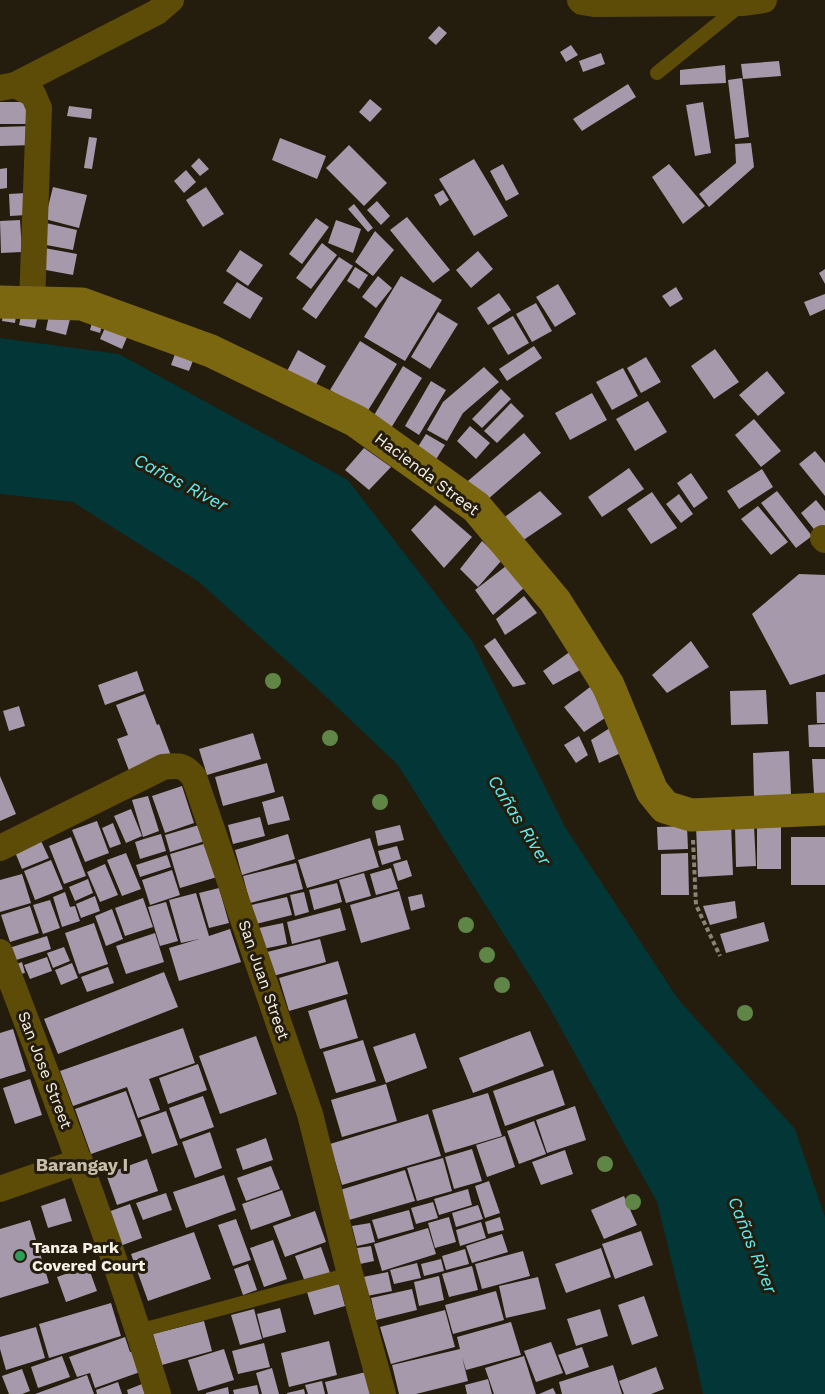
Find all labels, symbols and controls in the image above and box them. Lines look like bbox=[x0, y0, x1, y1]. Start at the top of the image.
street label: Hacienda Street bbox=[371, 429, 483, 519]
water label: Cañas River bbox=[131, 449, 232, 516]
water label: Cañas River bbox=[484, 771, 557, 870]
street label: San Juan Street bbox=[235, 918, 294, 1043]
street label: San Jose Street bbox=[14, 1009, 76, 1132]
district label: Barangay I bbox=[36, 1154, 128, 1175]
water label: Cañas River bbox=[724, 1193, 782, 1297]
place label: Tanza Park Covered Court bbox=[32, 1238, 145, 1275]
marker: Tanza Park Covered Court bbox=[13, 1249, 27, 1263]

